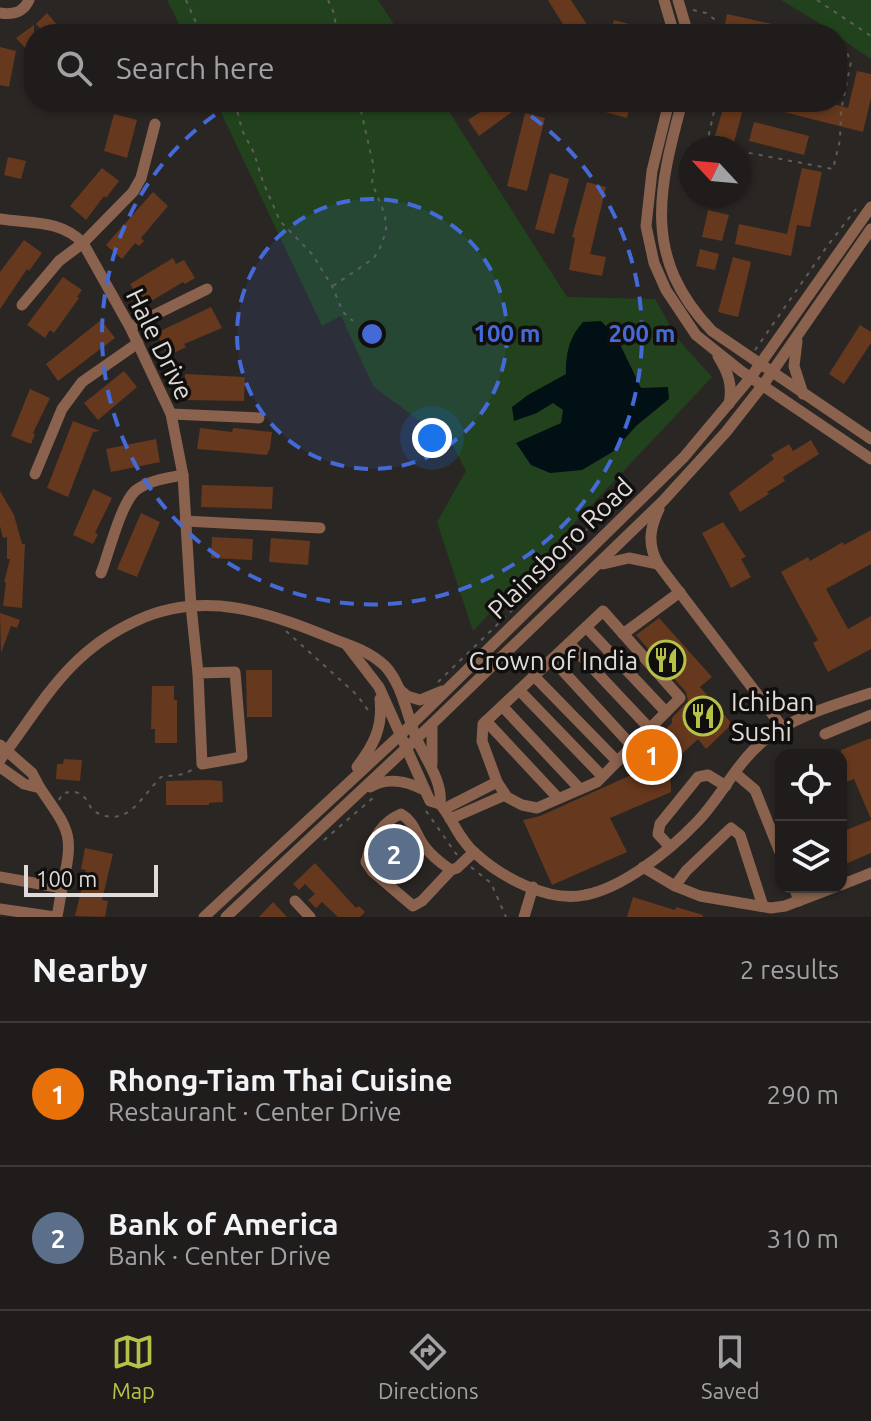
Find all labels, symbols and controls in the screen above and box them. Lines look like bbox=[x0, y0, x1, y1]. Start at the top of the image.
search box bbox=[24, 24, 847, 112]
icon: search bbox=[52, 46, 96, 90]
text: Search here bbox=[116, 51, 275, 85]
north arrow bbox=[679, 136, 751, 208]
street label: Hale Drive bbox=[121, 284, 199, 404]
centre of rings bbox=[358, 320, 386, 348]
text: 100 m bbox=[474, 320, 540, 347]
text: 200 m bbox=[609, 320, 675, 347]
your location bbox=[412, 418, 452, 458]
street label: Plainsboro Road bbox=[482, 472, 638, 624]
restaurant icon: Crown of India bbox=[645, 639, 687, 681]
place label: Crown of India bbox=[469, 646, 638, 675]
place label: Ichiban Sushi bbox=[731, 687, 814, 746]
restaurant icon: Ichiban Sushi bbox=[682, 695, 724, 737]
pin: 1 bbox=[626, 725, 678, 785]
map controls bbox=[775, 749, 847, 893]
button: locate bbox=[775, 749, 847, 821]
button: layers bbox=[775, 821, 847, 893]
pin: 2 bbox=[368, 824, 420, 884]
scale bar bbox=[24, 861, 158, 897]
text: 100 m bbox=[36, 866, 97, 891]
text: Nearby bbox=[32, 950, 147, 988]
text: 2 results bbox=[740, 955, 839, 984]
text: Rhong-Tiam Thai Cuisine bbox=[108, 1063, 453, 1097]
text: 1 bbox=[51, 1080, 65, 1109]
text: 290 m bbox=[767, 1080, 839, 1109]
text: Restaurant · Center Drive bbox=[108, 1097, 402, 1126]
text: Bank of America bbox=[108, 1207, 339, 1241]
text: 2 bbox=[51, 1224, 65, 1253]
text: 310 m bbox=[767, 1224, 839, 1253]
text: Bank · Center Drive bbox=[108, 1241, 331, 1270]
tab: Map bbox=[111, 1330, 155, 1403]
tab: Directions bbox=[378, 1330, 478, 1403]
tab: Saved bbox=[701, 1330, 760, 1403]

